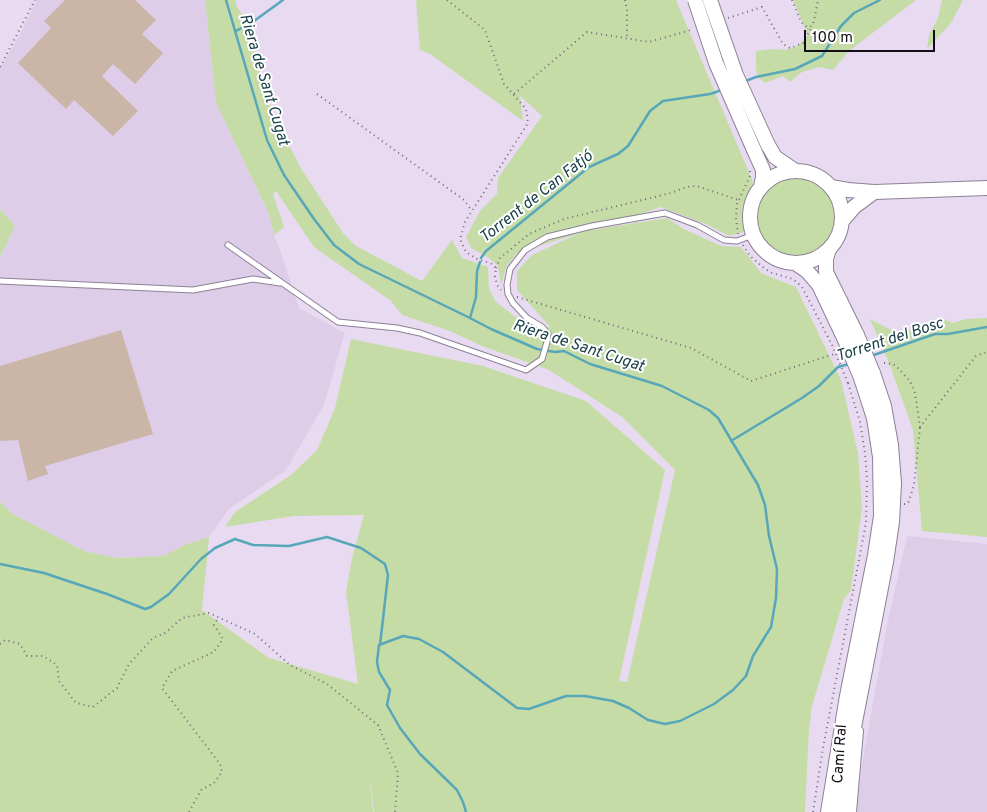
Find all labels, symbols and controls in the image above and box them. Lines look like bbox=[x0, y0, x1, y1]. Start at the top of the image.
water label: Riera de Sant Cugat bbox=[234, 12, 292, 148]
scale bar bbox=[807, 20, 938, 52]
text: 100 m bbox=[812, 29, 853, 48]
water label: Torrent de Can Fatjó bbox=[477, 148, 597, 248]
water label: Torrent del Bosc bbox=[834, 315, 946, 367]
water label: Riera de Sant Cugat bbox=[510, 317, 646, 377]
street label: Camí Ral bbox=[830, 724, 852, 784]

